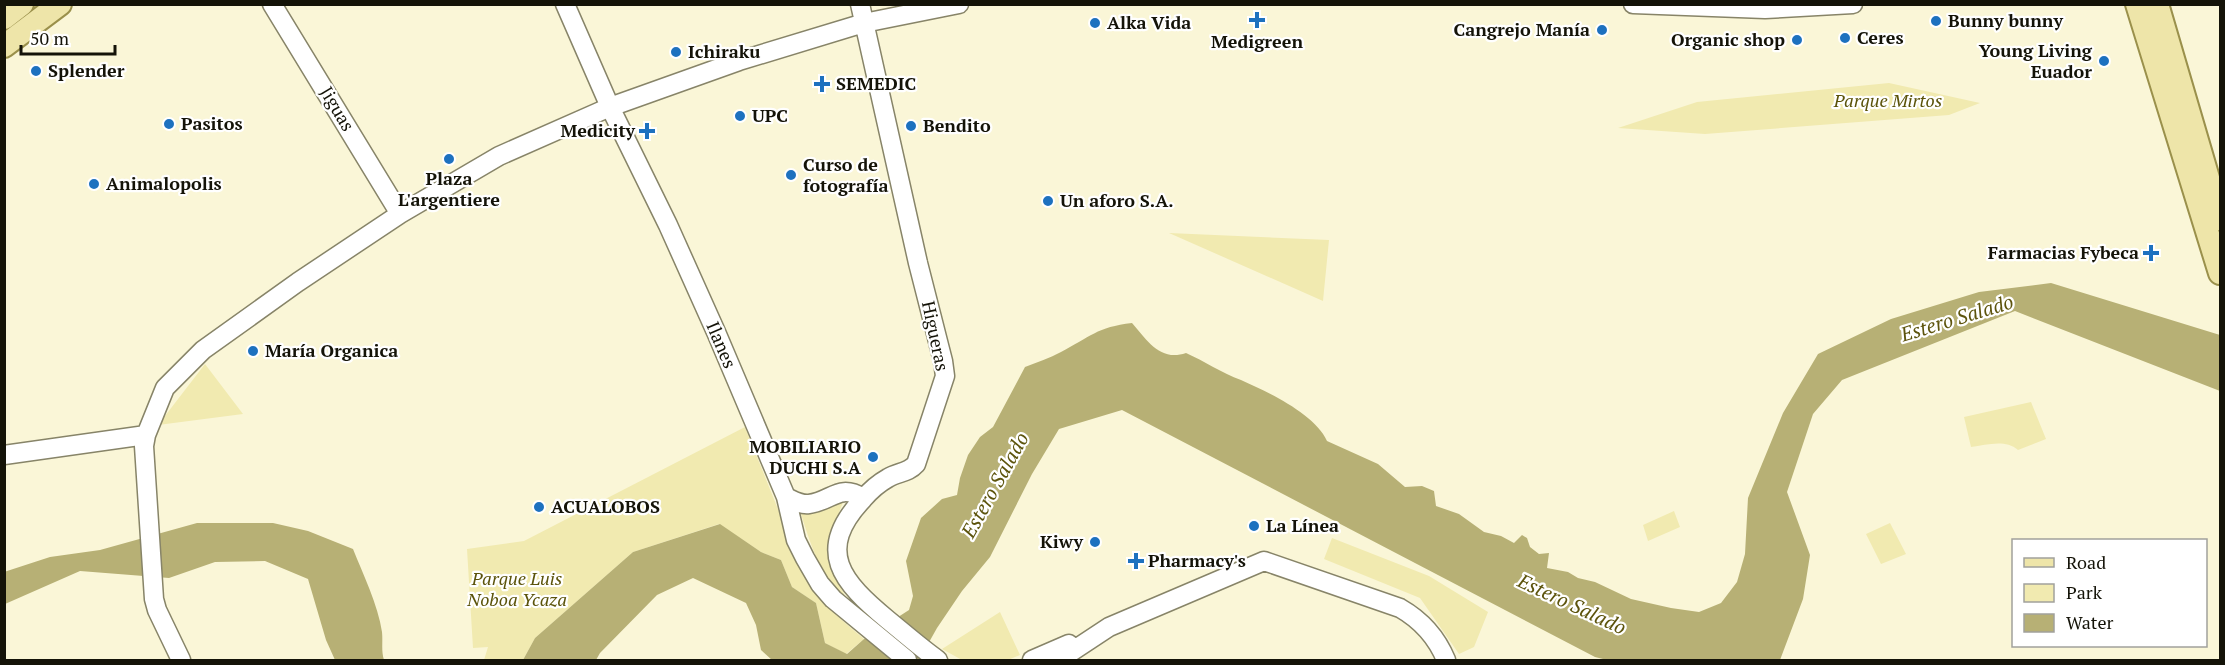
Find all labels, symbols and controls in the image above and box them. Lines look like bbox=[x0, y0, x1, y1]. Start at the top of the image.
place label: Bunny bunny bbox=[1948, 8, 2063, 32]
place label: Alka Vida bbox=[1107, 10, 1191, 34]
marker: Medigreen bbox=[1248, 11, 1266, 29]
marker: Bunny bunny bbox=[1929, 14, 1943, 28]
marker: Alka Vida bbox=[1088, 16, 1102, 30]
place label: Cangrejo Manía bbox=[1453, 17, 1590, 41]
scale bar bbox=[21, 18, 116, 56]
marker: Cangrejo Manía bbox=[1595, 23, 1609, 37]
place label: Ceres bbox=[1857, 25, 1904, 49]
text: 50 m bbox=[30, 26, 70, 50]
place label: Organic shop bbox=[1671, 27, 1785, 51]
place label: Medigreen bbox=[1211, 29, 1303, 53]
marker: Ceres bbox=[1838, 31, 1852, 45]
marker: Organic shop bbox=[1790, 33, 1804, 47]
place label: Young Living Euador bbox=[1979, 38, 2093, 83]
place label: Ichiraku bbox=[688, 39, 760, 63]
marker: Ichiraku bbox=[669, 45, 683, 59]
marker: Young Living Euador bbox=[2097, 54, 2111, 68]
place label: Splender bbox=[48, 58, 125, 82]
marker: Splender bbox=[29, 64, 43, 78]
place label: SEMEDIC bbox=[836, 71, 916, 95]
marker: SEMEDIC bbox=[813, 75, 831, 93]
street label: Jiguas bbox=[315, 82, 361, 135]
park label: Parque Mirtos bbox=[1833, 88, 1942, 112]
place label: UPC bbox=[752, 103, 788, 127]
marker: UPC bbox=[733, 109, 747, 123]
place label: Pasitos bbox=[181, 111, 243, 135]
place label: Bendito bbox=[923, 113, 991, 137]
marker: Pasitos bbox=[162, 117, 176, 131]
place label: Medicity bbox=[561, 118, 635, 142]
marker: Bendito bbox=[904, 119, 918, 133]
marker: Medicity bbox=[640, 124, 654, 138]
marker: Plaza L'argentiere bbox=[442, 152, 456, 166]
place label: Curso de fotografía bbox=[803, 152, 889, 197]
place label: Plaza L'argentiere bbox=[398, 166, 500, 211]
marker: Curso de fotografía bbox=[784, 168, 798, 182]
place label: Animalopolis bbox=[106, 171, 222, 195]
marker: Animalopolis bbox=[87, 177, 101, 191]
place label: Un aforo S.A. bbox=[1060, 188, 1174, 212]
marker: Un aforo S.A. bbox=[1041, 194, 1055, 208]
place label: Farmacias Fybeca bbox=[1988, 240, 2139, 264]
marker: Farmacias Fybeca bbox=[2144, 246, 2158, 260]
water label: Estero Salado bbox=[1896, 288, 2017, 348]
street label: Higueras bbox=[917, 298, 955, 373]
street label: Ilanes bbox=[701, 318, 742, 372]
place label: María Organica bbox=[265, 338, 398, 362]
marker: María Organica bbox=[246, 344, 260, 358]
water label: Estero Salado bbox=[954, 427, 1035, 543]
place label: MOBILIARIO DUCHI S.A bbox=[749, 434, 862, 479]
marker: MOBILIARIO DUCHI S.A bbox=[866, 450, 880, 464]
place label: ACUALOBOS bbox=[551, 494, 660, 518]
marker: ACUALOBOS bbox=[532, 500, 546, 514]
place label: La Línea bbox=[1266, 513, 1339, 537]
marker: La Línea bbox=[1247, 519, 1261, 533]
place label: Kiwy bbox=[1040, 529, 1083, 553]
marker: Kiwy bbox=[1088, 535, 1102, 549]
legend bbox=[2012, 539, 2207, 647]
place label: Pharmacy's bbox=[1148, 548, 1246, 572]
text: Road bbox=[2066, 550, 2106, 574]
marker: Pharmacy's bbox=[1129, 554, 1143, 568]
park label: Parque Luis Noboa Ycaza bbox=[466, 566, 567, 611]
water label: Estero Salado bbox=[1513, 566, 1631, 640]
text: Park bbox=[2066, 580, 2103, 604]
text: Water bbox=[2066, 610, 2113, 634]

